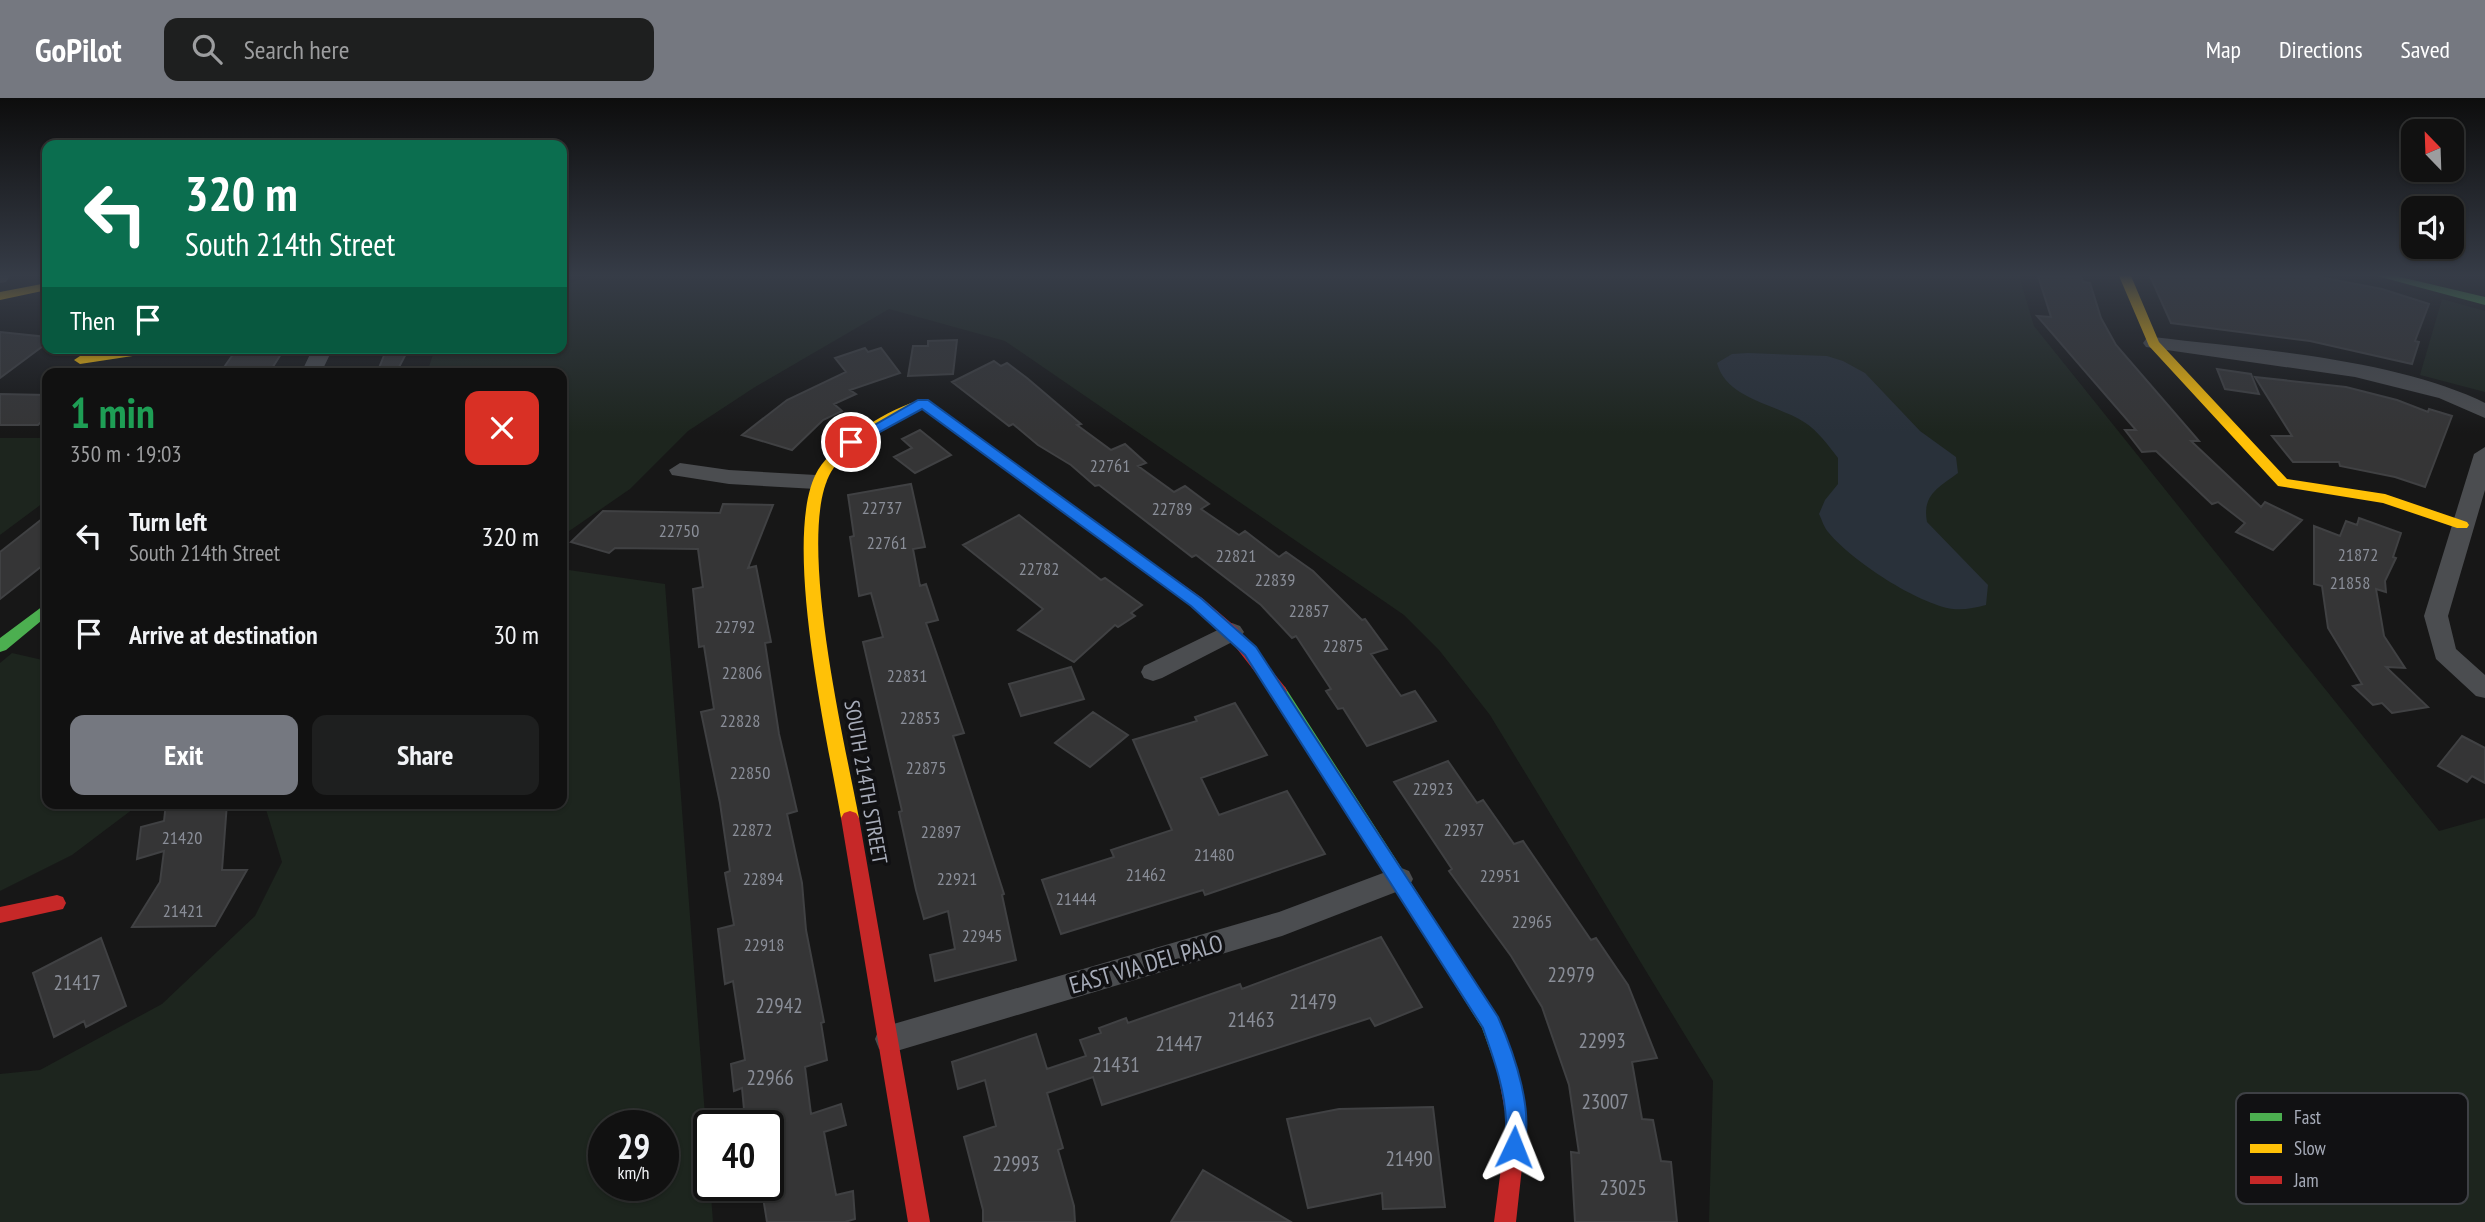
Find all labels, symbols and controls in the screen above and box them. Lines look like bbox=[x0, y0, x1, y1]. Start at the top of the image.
search box bbox=[164, 18, 654, 81]
text: GoPilot bbox=[35, 28, 122, 71]
icon: search bbox=[188, 30, 226, 68]
text: Search here bbox=[244, 33, 349, 66]
text: Map bbox=[2206, 34, 2241, 65]
text: Directions bbox=[2279, 34, 2363, 65]
text: Saved bbox=[2401, 34, 2450, 65]
north arrow bbox=[2401, 119, 2464, 182]
map controls bbox=[2401, 119, 2464, 259]
text: 320 m bbox=[185, 161, 298, 225]
icon: left bbox=[70, 168, 161, 259]
button: sound bbox=[2401, 196, 2464, 259]
text: South 214th Street bbox=[185, 223, 395, 265]
icon: arrive bbox=[129, 301, 167, 339]
text: Then bbox=[70, 304, 115, 337]
text: 1 min bbox=[70, 385, 155, 440]
button: close bbox=[465, 391, 539, 465]
pin bbox=[821, 412, 881, 472]
icon: arrive bbox=[832, 423, 870, 461]
text: 350 m · 19:03 bbox=[70, 439, 182, 468]
house number: 22761 bbox=[1090, 454, 1130, 477]
house number: 22737 bbox=[862, 496, 902, 519]
house number: 22789 bbox=[1152, 497, 1192, 520]
text: Turn left bbox=[129, 505, 207, 538]
icon: left bbox=[70, 517, 108, 555]
house number: 22750 bbox=[659, 519, 699, 542]
text: 320 m bbox=[481, 520, 539, 553]
house number: 22761 bbox=[867, 531, 907, 554]
text: South 214th Street bbox=[129, 538, 280, 567]
house number: 21872 bbox=[2338, 543, 2378, 566]
house number: 22821 bbox=[1216, 544, 1256, 567]
house number: 22782 bbox=[1019, 557, 1059, 580]
house number: 22839 bbox=[1255, 568, 1295, 591]
house number: 21858 bbox=[2330, 571, 2370, 594]
house number: 22857 bbox=[1289, 599, 1329, 622]
icon: arrive bbox=[70, 615, 108, 653]
house number: 22792 bbox=[715, 615, 755, 638]
text: Arrive at destination bbox=[129, 618, 318, 651]
text: 30 m bbox=[493, 618, 539, 651]
house number: 22875 bbox=[1323, 634, 1363, 657]
house number: 22806 bbox=[722, 661, 762, 684]
house number: 22831 bbox=[887, 664, 927, 687]
street label: SOUTH 214TH STREET bbox=[838, 698, 894, 867]
house number: 22853 bbox=[900, 706, 940, 729]
house number: 22828 bbox=[720, 709, 760, 732]
button: Exit bbox=[70, 715, 298, 795]
button: Share bbox=[312, 715, 539, 795]
house number: 22875 bbox=[906, 756, 946, 779]
house number: 22850 bbox=[730, 761, 770, 784]
house number: 22923 bbox=[1413, 777, 1453, 800]
house number: 22872 bbox=[732, 818, 772, 841]
house number: 22937 bbox=[1444, 818, 1484, 841]
house number: 22897 bbox=[921, 820, 961, 843]
house number: 21420 bbox=[162, 826, 202, 849]
house number: 21480 bbox=[1194, 843, 1234, 866]
house number: 21462 bbox=[1126, 863, 1166, 886]
house number: 22951 bbox=[1480, 864, 1520, 887]
house number: 22894 bbox=[743, 867, 783, 890]
house number: 22921 bbox=[937, 867, 977, 890]
house number: 21444 bbox=[1056, 887, 1096, 910]
house number: 21421 bbox=[163, 899, 203, 922]
house number: 22965 bbox=[1512, 910, 1552, 933]
house number: 22945 bbox=[962, 924, 1002, 947]
street label: EAST VIA DEL PALO bbox=[1066, 927, 1226, 1001]
house number: 22918 bbox=[744, 933, 784, 956]
house number: 22979 bbox=[1547, 961, 1595, 988]
house number: 21417 bbox=[53, 969, 101, 996]
house number: 21479 bbox=[1289, 988, 1337, 1015]
house number: 22942 bbox=[755, 992, 803, 1019]
house number: 21463 bbox=[1227, 1006, 1275, 1033]
house number: 22993 bbox=[1578, 1027, 1626, 1054]
house number: 21447 bbox=[1155, 1030, 1203, 1057]
house number: 21431 bbox=[1092, 1051, 1140, 1078]
house number: 22966 bbox=[746, 1064, 794, 1091]
house number: 23007 bbox=[1581, 1088, 1629, 1115]
legend bbox=[2236, 1093, 2468, 1204]
text: Fast bbox=[2294, 1105, 2322, 1129]
speed limit sign: 40 bbox=[693, 1110, 784, 1201]
position arrow bbox=[1477, 1110, 1551, 1184]
text: 29 bbox=[617, 1123, 650, 1169]
text: Slow bbox=[2294, 1136, 2327, 1160]
house number: 21490 bbox=[1385, 1145, 1433, 1172]
house number: 22993 bbox=[992, 1150, 1040, 1177]
text: km/h bbox=[618, 1161, 649, 1184]
text: Jam bbox=[2293, 1168, 2319, 1192]
house number: 23025 bbox=[1599, 1174, 1647, 1201]

